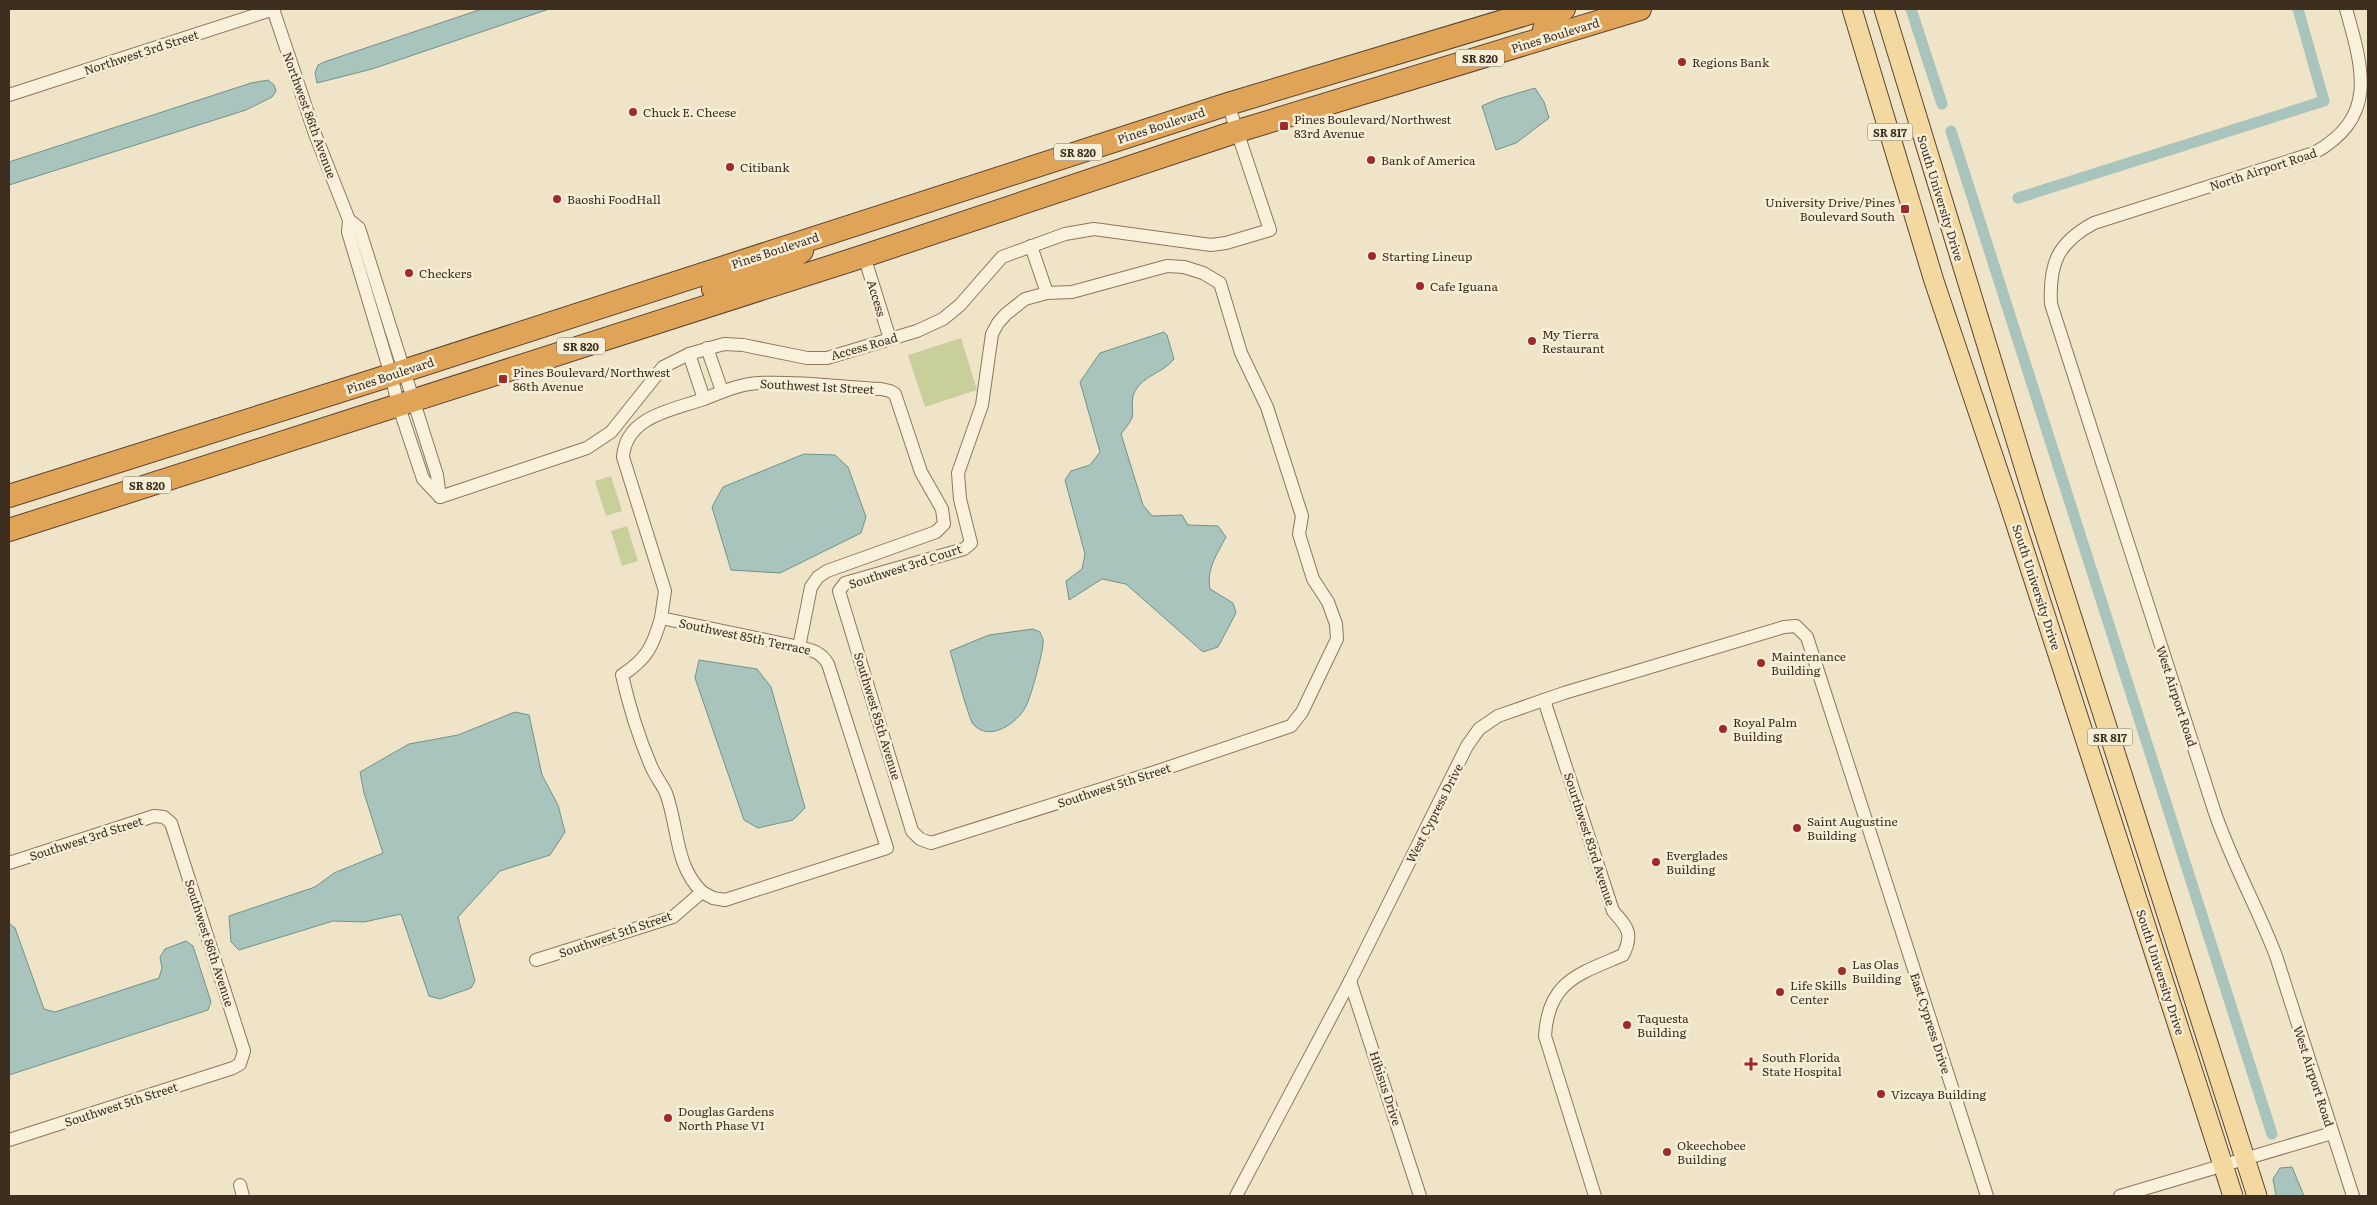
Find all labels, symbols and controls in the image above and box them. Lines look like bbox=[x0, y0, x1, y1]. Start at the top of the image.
street label: Pines Boulevard bbox=[1509, 13, 1602, 57]
street label: Northwest 3rd Street bbox=[82, 25, 201, 79]
street label: Northwest 86th Avenue bbox=[279, 49, 341, 181]
road number: SR 820 bbox=[1456, 49, 1504, 66]
place label: Regions Bank bbox=[1692, 53, 1770, 71]
marker: Regions Bank bbox=[1676, 56, 1688, 68]
street label: Pines Boulevard bbox=[1115, 102, 1208, 148]
place label: Chuck E. Cheese bbox=[643, 103, 736, 121]
marker: Chuck E. Cheese bbox=[627, 106, 639, 118]
place label: Pines Boulevard/Northwest 83rd Avenue bbox=[1294, 110, 1452, 142]
marker: Pines Boulevard/Northwest 83rd Avenue bbox=[1278, 120, 1290, 132]
road number: SR 817 bbox=[1868, 124, 1912, 140]
street label: South University Drive bbox=[1913, 133, 1969, 263]
street label: North Airport Road bbox=[2207, 143, 2320, 195]
road number: SR 820 bbox=[1054, 144, 1102, 160]
place label: Bank of America bbox=[1381, 151, 1476, 169]
marker: Bank of America bbox=[1365, 154, 1377, 166]
place label: Citibank bbox=[740, 158, 790, 176]
marker: Citibank bbox=[724, 161, 736, 173]
place label: Baoshi FoodHall bbox=[567, 190, 661, 208]
marker: Baoshi FoodHall bbox=[551, 193, 563, 205]
place label: University Drive/Pines Boulevard South bbox=[1765, 193, 1896, 225]
marker: University Drive/Pines Boulevard South bbox=[1899, 203, 1911, 215]
street label: Pines Boulevard bbox=[729, 227, 822, 273]
place label: Starting Lineup bbox=[1382, 247, 1472, 265]
marker: Starting Lineup bbox=[1366, 250, 1378, 262]
place label: Checkers bbox=[419, 264, 472, 282]
marker: Checkers bbox=[403, 267, 415, 279]
street label: Access bbox=[863, 277, 891, 319]
place label: Cafe Iguana bbox=[1430, 277, 1498, 295]
marker: Cafe Iguana bbox=[1414, 280, 1426, 292]
place label: My Tierra Restaurant bbox=[1542, 325, 1605, 357]
street label: Access Road bbox=[828, 328, 900, 364]
marker: My Tierra Restaurant bbox=[1526, 335, 1538, 347]
road number: SR 820 bbox=[557, 338, 605, 354]
street label: Pines Boulevard bbox=[344, 352, 437, 398]
place label: Pines Boulevard/Northwest 86th Avenue bbox=[513, 363, 671, 395]
marker: Pines Boulevard/Northwest 86th Avenue bbox=[497, 373, 509, 385]
street label: Southwest 1st Street bbox=[759, 374, 875, 398]
road number: SR 820 bbox=[123, 476, 171, 494]
street label: South University Drive bbox=[2008, 522, 2066, 652]
street label: Southwest 3rd Court bbox=[846, 539, 964, 593]
street label: Southwest 85th Terrace bbox=[677, 613, 813, 659]
street label: West Airport Road bbox=[2152, 643, 2202, 750]
place label: Maintenance Building bbox=[1771, 647, 1846, 679]
street label: Southwest 85th Avenue bbox=[850, 650, 906, 782]
marker: Maintenance Building bbox=[1755, 657, 1767, 669]
place label: Royal Palm Building bbox=[1733, 713, 1797, 745]
marker: Royal Palm Building bbox=[1717, 723, 1729, 735]
road number: SR 817 bbox=[2088, 729, 2132, 746]
street label: Southwest 5th Street bbox=[1055, 758, 1173, 812]
street label: West Cypress Drive bbox=[1401, 760, 1467, 866]
street label: Sourthwest 83rd Avenue bbox=[1560, 770, 1620, 908]
street label: Southwest 3rd Street bbox=[27, 811, 145, 865]
place label: Saint Augustine Building bbox=[1807, 812, 1898, 844]
marker: Saint Augustine Building bbox=[1791, 822, 1803, 834]
place label: Everglades Building bbox=[1666, 846, 1728, 878]
marker: Everglades Building bbox=[1650, 856, 1662, 868]
street label: Southwest 86th Avenue bbox=[181, 877, 239, 1009]
street label: Southwest 5th Street bbox=[556, 906, 674, 962]
street label: South University Drive bbox=[2132, 907, 2190, 1037]
place label: Las Olas Building bbox=[1852, 955, 1902, 987]
marker: Las Olas Building bbox=[1836, 965, 1848, 977]
street label: East Cypress Drive bbox=[1906, 970, 1956, 1076]
place label: Life Skills Center bbox=[1790, 976, 1847, 1008]
marker: Life Skills Center bbox=[1774, 986, 1786, 998]
place label: Taquesta Building bbox=[1637, 1009, 1689, 1041]
marker: Taquesta Building bbox=[1621, 1019, 1633, 1031]
street label: West Airport Road bbox=[2289, 1023, 2339, 1130]
street label: Hibisus Drive bbox=[1365, 1048, 1407, 1128]
place label: South Florida State Hospital bbox=[1762, 1048, 1842, 1080]
marker: South Florida State Hospital bbox=[1744, 1057, 1758, 1071]
street label: Southwest 5th Street bbox=[62, 1077, 180, 1131]
place label: Vizcaya Building bbox=[1891, 1085, 1987, 1103]
marker: Vizcaya Building bbox=[1875, 1088, 1887, 1100]
place label: Douglas Gardens North Phase VI bbox=[678, 1102, 775, 1134]
marker: Douglas Gardens North Phase VI bbox=[662, 1112, 674, 1124]
place label: Okeechobee Building bbox=[1677, 1136, 1746, 1168]
marker: Okeechobee Building bbox=[1661, 1146, 1673, 1158]

